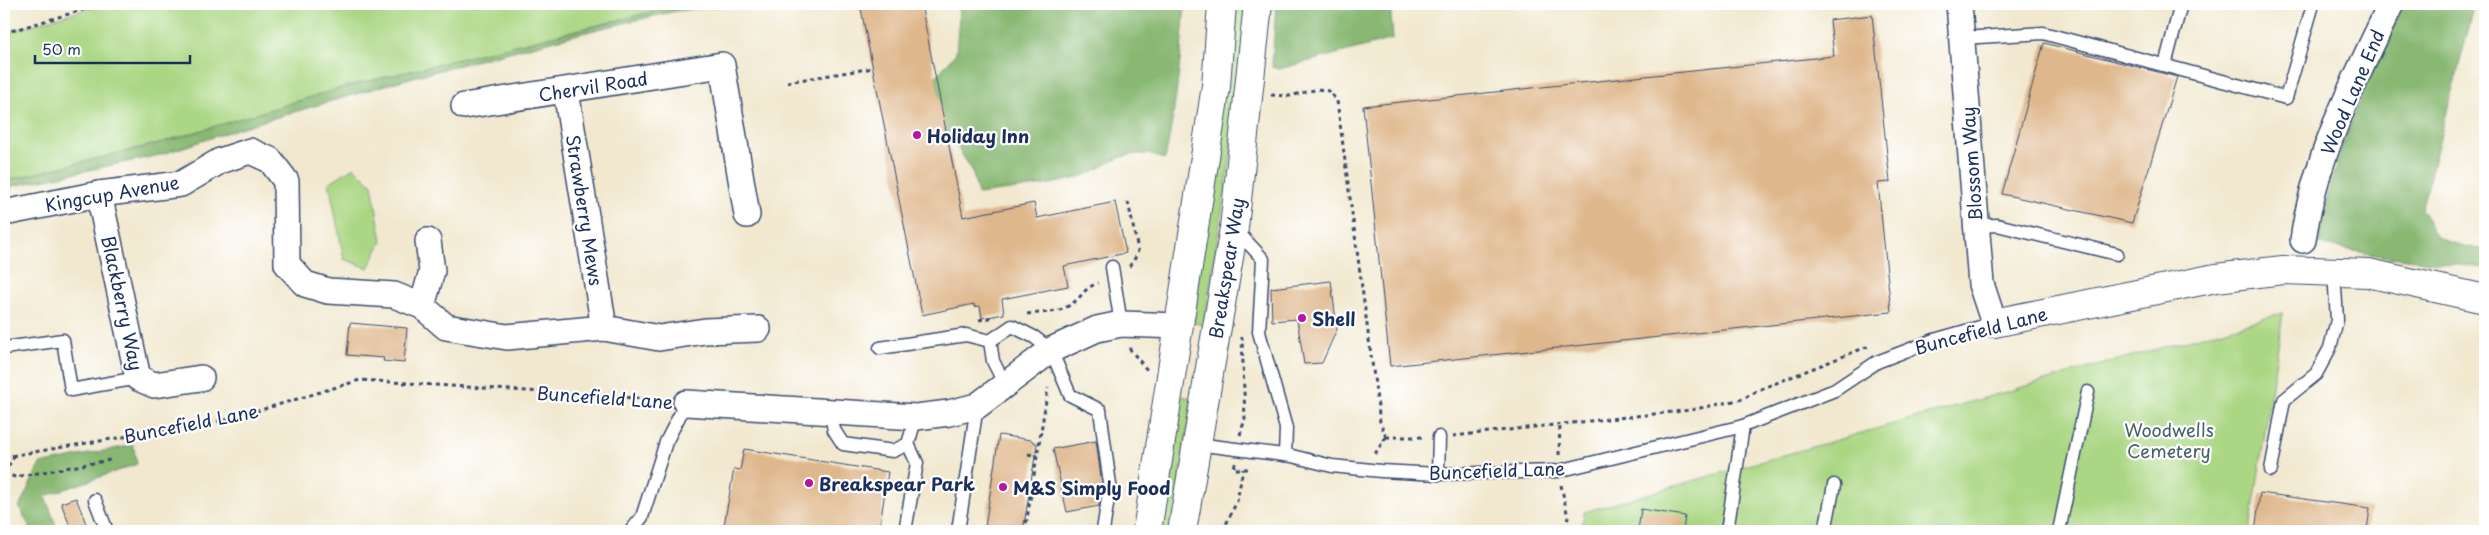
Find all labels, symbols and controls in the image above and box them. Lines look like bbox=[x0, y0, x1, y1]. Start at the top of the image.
street label: Wood Lane End bbox=[2313, 25, 2391, 159]
scale bar bbox=[35, 32, 190, 64]
text: 50 m bbox=[42, 37, 81, 60]
street label: Chervil Road bbox=[536, 64, 650, 108]
street label: Blossom Way bbox=[1954, 106, 1988, 222]
place label: Holiday Inn bbox=[927, 122, 1029, 149]
marker: Holiday Inn bbox=[911, 129, 923, 141]
street label: Strawberry Mews bbox=[560, 133, 610, 287]
street label: Kingcup Avenue bbox=[43, 168, 181, 218]
street label: Breakspear Way bbox=[1202, 196, 1250, 340]
street label: Blackberry Way bbox=[95, 233, 151, 373]
street label: Buncefield Lane bbox=[1912, 299, 2050, 361]
place label: Shell bbox=[1312, 305, 1355, 332]
marker: Shell bbox=[1296, 312, 1308, 324]
street label: Buncefield Lane bbox=[536, 379, 674, 415]
street label: Buncefield Lane bbox=[121, 397, 261, 449]
park label: Woodwells Cemetery bbox=[2124, 416, 2214, 464]
street label: Buncefield Lane bbox=[1428, 454, 1566, 486]
place label: Breakspear Park bbox=[819, 470, 975, 497]
place label: M&S Simply Food bbox=[1013, 474, 1170, 501]
marker: Breakspear Park bbox=[803, 477, 815, 489]
marker: M&S Simply Food bbox=[997, 481, 1009, 493]

